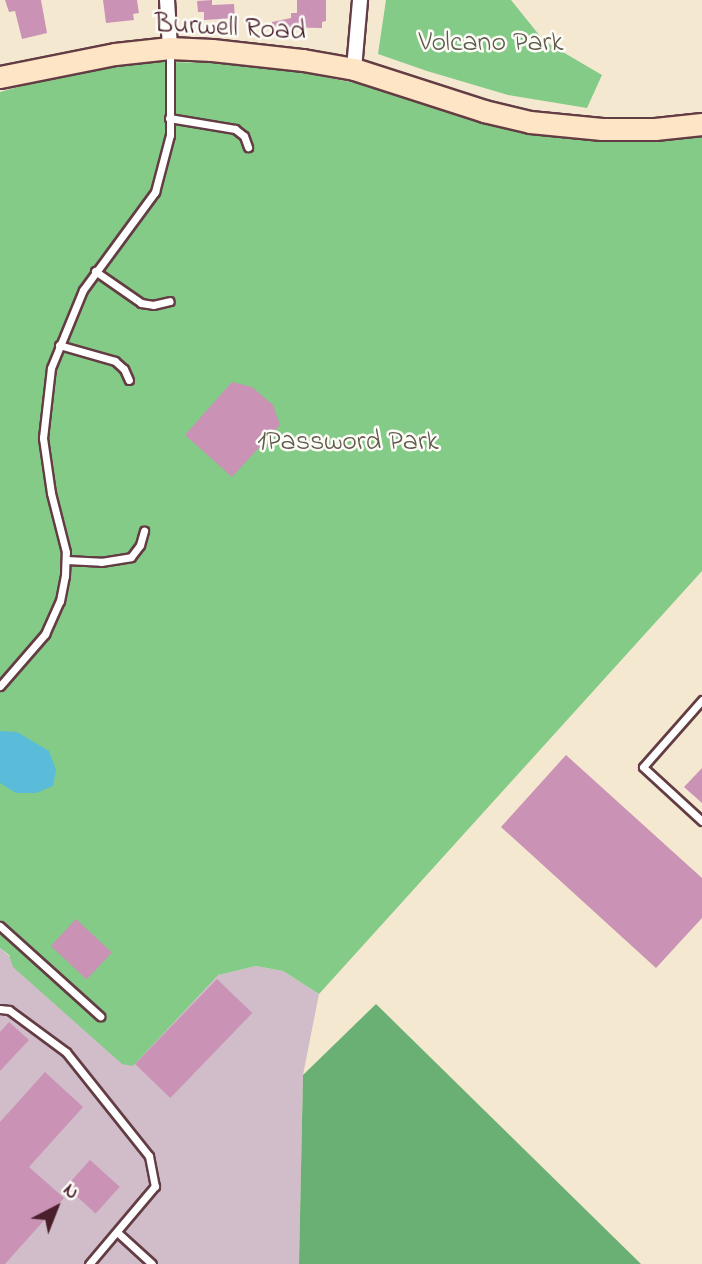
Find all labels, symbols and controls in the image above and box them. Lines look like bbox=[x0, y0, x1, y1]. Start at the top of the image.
street label: Burwell Road bbox=[153, 8, 307, 50]
park label: Volcano Park bbox=[418, 27, 564, 61]
park label: 1Password Park bbox=[257, 426, 439, 460]
north arrow bbox=[21, 1173, 91, 1243]
text: N bbox=[57, 1178, 84, 1206]

